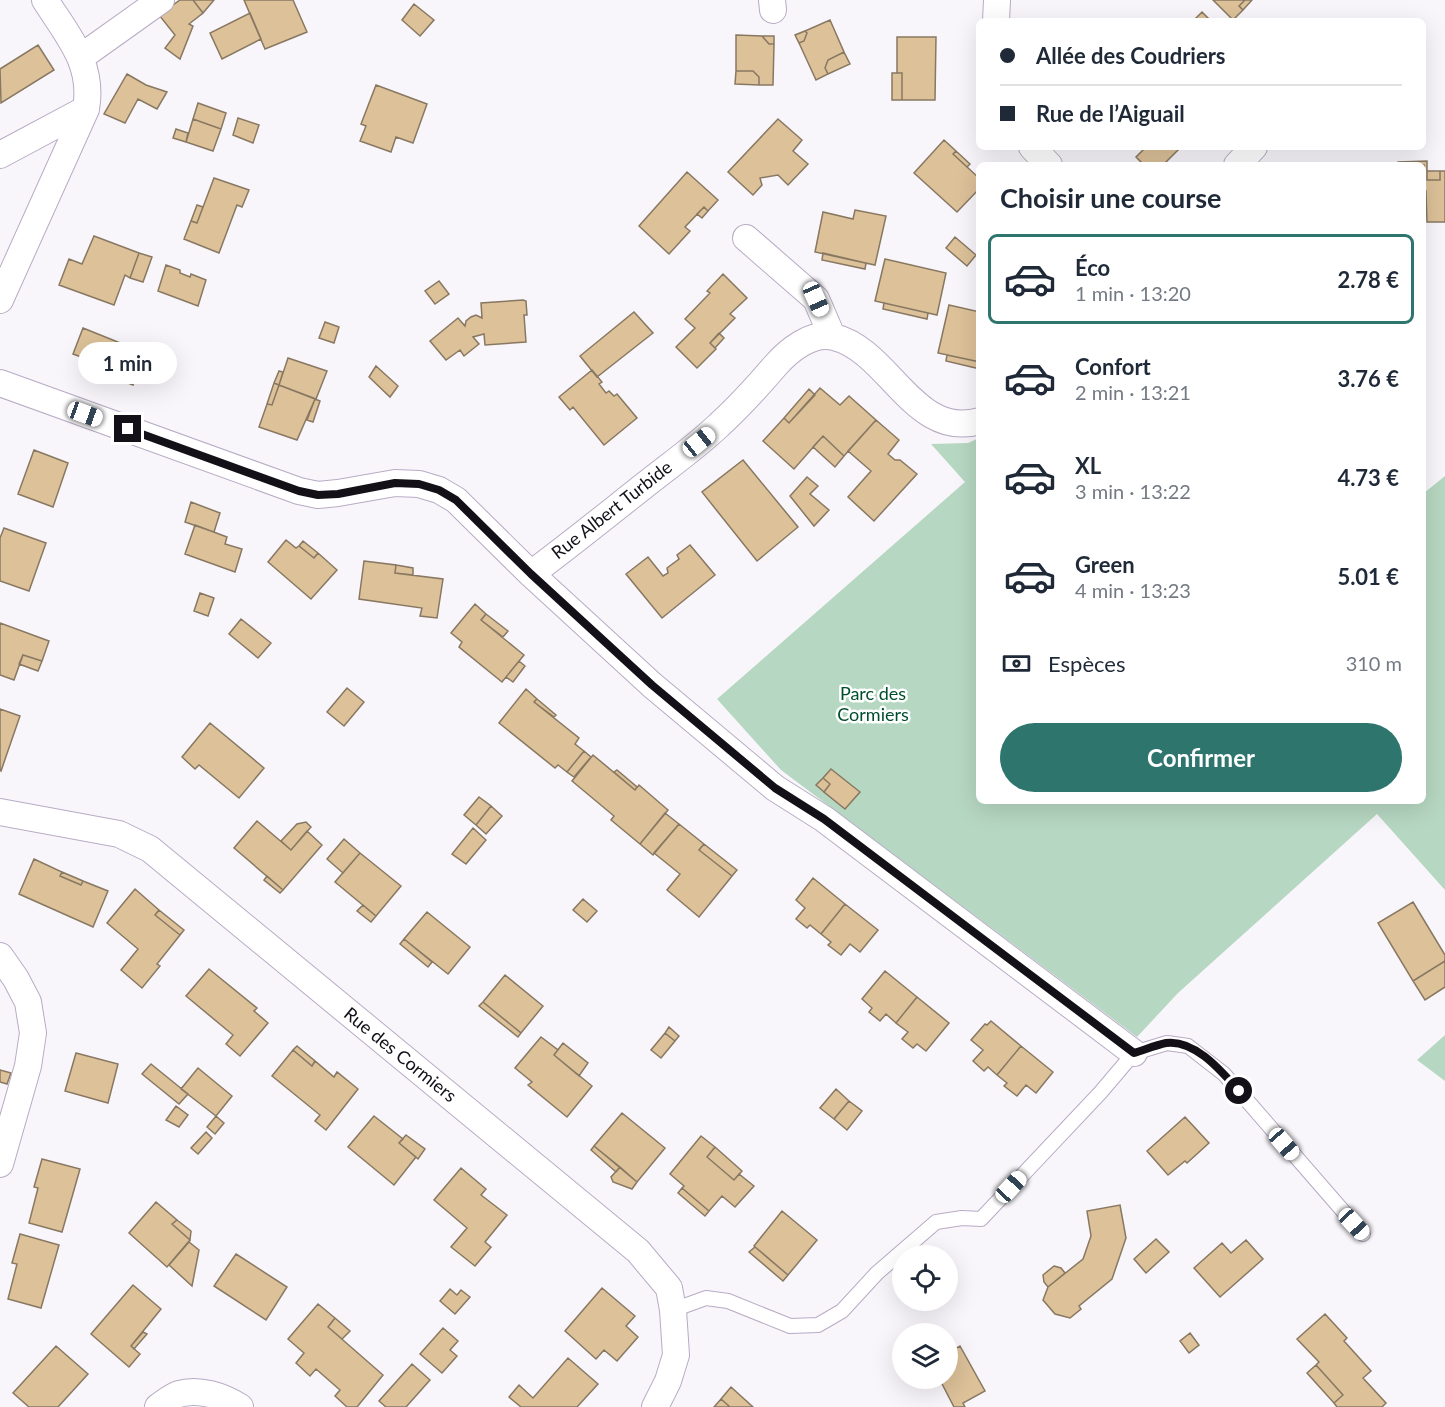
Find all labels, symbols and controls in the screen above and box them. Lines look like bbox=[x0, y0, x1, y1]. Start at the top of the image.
text: Allée des Coudriers bbox=[1036, 42, 1226, 69]
text: Rue de l’Aiguail bbox=[1036, 100, 1185, 127]
text: Choisir une course bbox=[1000, 181, 1222, 214]
icon: car bbox=[1003, 252, 1057, 306]
text: Éco bbox=[1075, 254, 1110, 281]
text: 2.78 € bbox=[1337, 266, 1399, 293]
car bbox=[800, 279, 832, 319]
text: 1 min · 13:20 bbox=[1075, 281, 1191, 305]
callout: 1 min bbox=[78, 342, 178, 384]
text: 1 min bbox=[103, 351, 152, 375]
icon: car bbox=[1003, 351, 1057, 405]
text: Confort bbox=[1075, 353, 1151, 380]
text: 3.76 € bbox=[1337, 365, 1399, 392]
text: 2 min · 13:21 bbox=[1075, 380, 1191, 404]
car bbox=[65, 399, 105, 429]
route end bbox=[114, 415, 141, 442]
car bbox=[679, 424, 719, 460]
icon: car bbox=[1003, 450, 1057, 504]
text: XL bbox=[1075, 452, 1101, 479]
street label: Rue Albert Turbide bbox=[547, 455, 676, 563]
text: 4.73 € bbox=[1337, 464, 1399, 491]
text: 3 min · 13:22 bbox=[1075, 479, 1191, 503]
icon: car bbox=[1003, 549, 1057, 603]
text: Green bbox=[1075, 551, 1135, 578]
text: 5.01 € bbox=[1337, 563, 1399, 590]
text: 4 min · 13:23 bbox=[1075, 578, 1191, 602]
icon: cash bbox=[1000, 647, 1033, 680]
text: Espèces bbox=[1048, 650, 1125, 677]
text: 310 m bbox=[1346, 651, 1402, 675]
park label: Parc des Cormiers bbox=[837, 682, 909, 725]
button: Confirmer bbox=[1000, 723, 1402, 792]
street label: Rue des Cormiers bbox=[340, 1002, 462, 1106]
route start bbox=[1225, 1077, 1252, 1104]
car bbox=[1265, 1125, 1303, 1163]
car bbox=[992, 1168, 1030, 1206]
car bbox=[1335, 1205, 1373, 1243]
map controls bbox=[892, 1245, 958, 1389]
button: locate bbox=[892, 1245, 958, 1311]
button: layers bbox=[892, 1323, 958, 1389]

